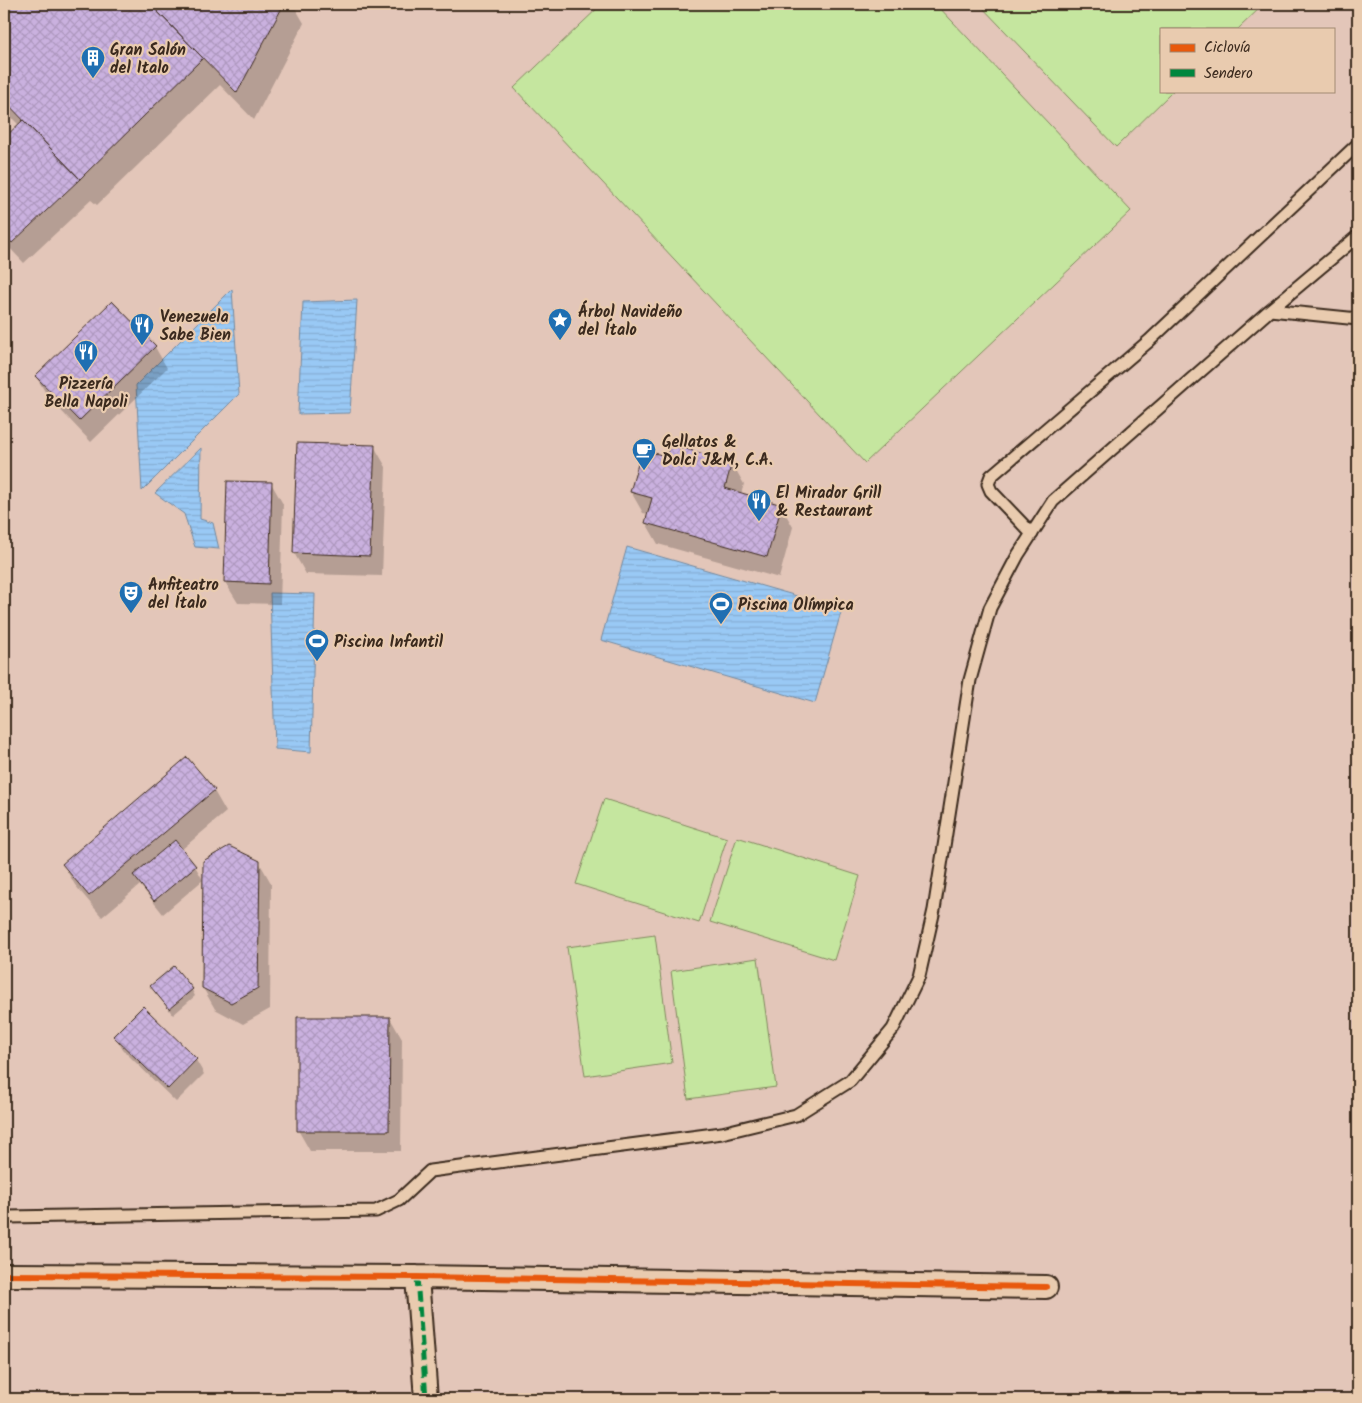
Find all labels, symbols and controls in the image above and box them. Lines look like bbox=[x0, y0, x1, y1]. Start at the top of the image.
legend bbox=[1160, 28, 1334, 92]
text: Ciclovía bbox=[1204, 36, 1251, 60]
place label: Gran Salón del Italo bbox=[110, 38, 186, 81]
building icon: Gran Salón del Italo bbox=[80, 45, 106, 79]
text: Sendero bbox=[1204, 62, 1253, 86]
place label: Árbol Navideño del Ítalo bbox=[578, 300, 682, 343]
place label: Venezuela Sabe Bien bbox=[160, 305, 231, 348]
place icon: Árbol Navideño del Ítalo bbox=[547, 307, 573, 341]
restaurant icon: Venezuela Sabe Bien bbox=[129, 312, 155, 346]
restaurant icon: Pizzería Bella Napoli bbox=[73, 339, 99, 373]
place label: Pizzería Bella Napoli bbox=[44, 372, 128, 415]
place label: Gellatos & Dolci J&M, C.A. bbox=[662, 430, 773, 473]
cafe icon: Gellatos & Dolci J&M, C.A. bbox=[631, 437, 657, 471]
place label: El Mirador Grill & Restaurant bbox=[776, 481, 882, 524]
restaurant icon: El Mirador Grill & Restaurant bbox=[746, 488, 772, 522]
place label: Anfiteatro del Ítalo bbox=[148, 573, 219, 616]
theatre icon: Anfiteatro del Ítalo bbox=[118, 580, 144, 614]
sports icon: Piscina Olímpica bbox=[708, 591, 734, 625]
place label: Piscina Olímpica bbox=[738, 593, 854, 618]
sports icon: Piscina Infantil bbox=[304, 628, 330, 662]
place label: Piscina Infantil bbox=[334, 630, 444, 655]

